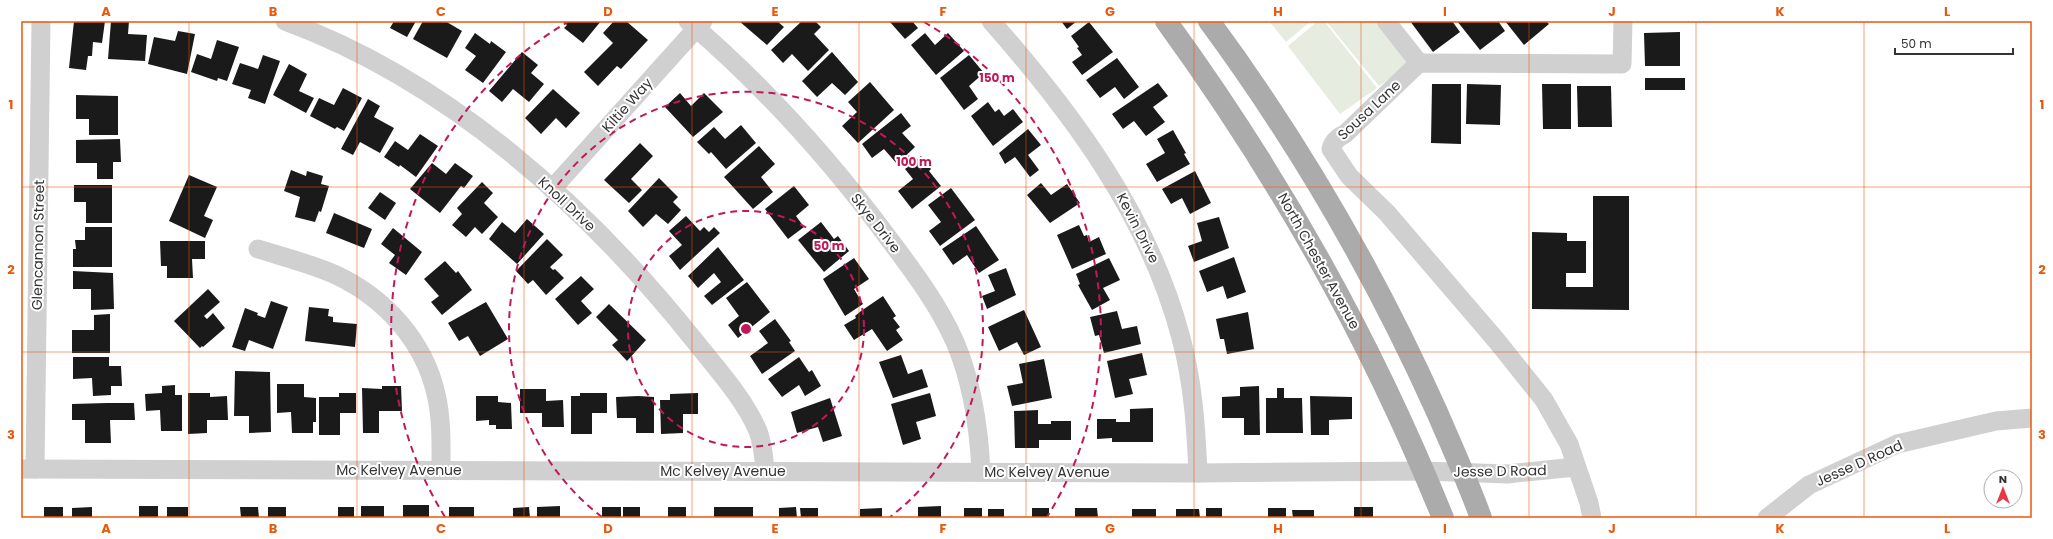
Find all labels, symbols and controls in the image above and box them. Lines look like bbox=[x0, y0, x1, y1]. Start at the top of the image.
text: A bbox=[101, 2, 111, 21]
text: B bbox=[269, 2, 278, 21]
text: C bbox=[436, 2, 446, 21]
text: D bbox=[603, 2, 613, 21]
text: E bbox=[771, 2, 779, 21]
text: F bbox=[939, 2, 947, 21]
text: G bbox=[1105, 2, 1115, 21]
text: H bbox=[1273, 2, 1283, 21]
text: I bbox=[1443, 2, 1447, 21]
text: J bbox=[1608, 2, 1616, 21]
text: K bbox=[1775, 2, 1785, 21]
text: L bbox=[1944, 2, 1950, 21]
scale bar bbox=[1895, 30, 2013, 56]
text: 50 m bbox=[1901, 35, 1932, 52]
text: 150 m bbox=[979, 69, 1015, 86]
street label: Kiltie Way bbox=[597, 73, 657, 137]
street label: Sousa Lane bbox=[1333, 75, 1405, 145]
text: 1 bbox=[9, 95, 13, 114]
text: 1 bbox=[2040, 95, 2044, 114]
text: 100 m bbox=[896, 153, 932, 170]
street label: Knoll Drive bbox=[534, 172, 600, 236]
street label: Glencannon Street bbox=[27, 180, 49, 310]
street label: Skye Drive bbox=[846, 189, 906, 257]
street label: North Chester Avenue bbox=[1273, 189, 1365, 333]
street label: Kevin Drive bbox=[1112, 190, 1164, 267]
text: 50 m bbox=[814, 237, 845, 254]
text: 2 bbox=[7, 260, 15, 279]
text: 2 bbox=[2038, 260, 2046, 279]
centre of rings bbox=[739, 322, 753, 336]
text: 3 bbox=[7, 425, 15, 444]
text: 3 bbox=[2038, 425, 2046, 444]
street label: Jesse D Road bbox=[1812, 435, 1906, 491]
street label: Mc Kelvey Avenue bbox=[336, 460, 462, 480]
street label: Jesse D Road bbox=[1453, 460, 1547, 482]
street label: Mc Kelvey Avenue bbox=[660, 461, 786, 481]
street label: Mc Kelvey Avenue bbox=[984, 462, 1110, 482]
north arrow bbox=[1983, 469, 2023, 509]
text: N bbox=[1999, 471, 2007, 487]
text: A bbox=[101, 519, 111, 538]
text: B bbox=[269, 519, 278, 538]
text: C bbox=[436, 519, 446, 538]
text: D bbox=[603, 519, 613, 538]
text: E bbox=[771, 519, 779, 538]
text: F bbox=[939, 519, 947, 538]
text: G bbox=[1105, 519, 1115, 538]
text: H bbox=[1273, 519, 1283, 538]
text: I bbox=[1443, 519, 1447, 538]
text: J bbox=[1608, 519, 1616, 538]
text: K bbox=[1775, 519, 1785, 538]
text: L bbox=[1944, 519, 1950, 538]

